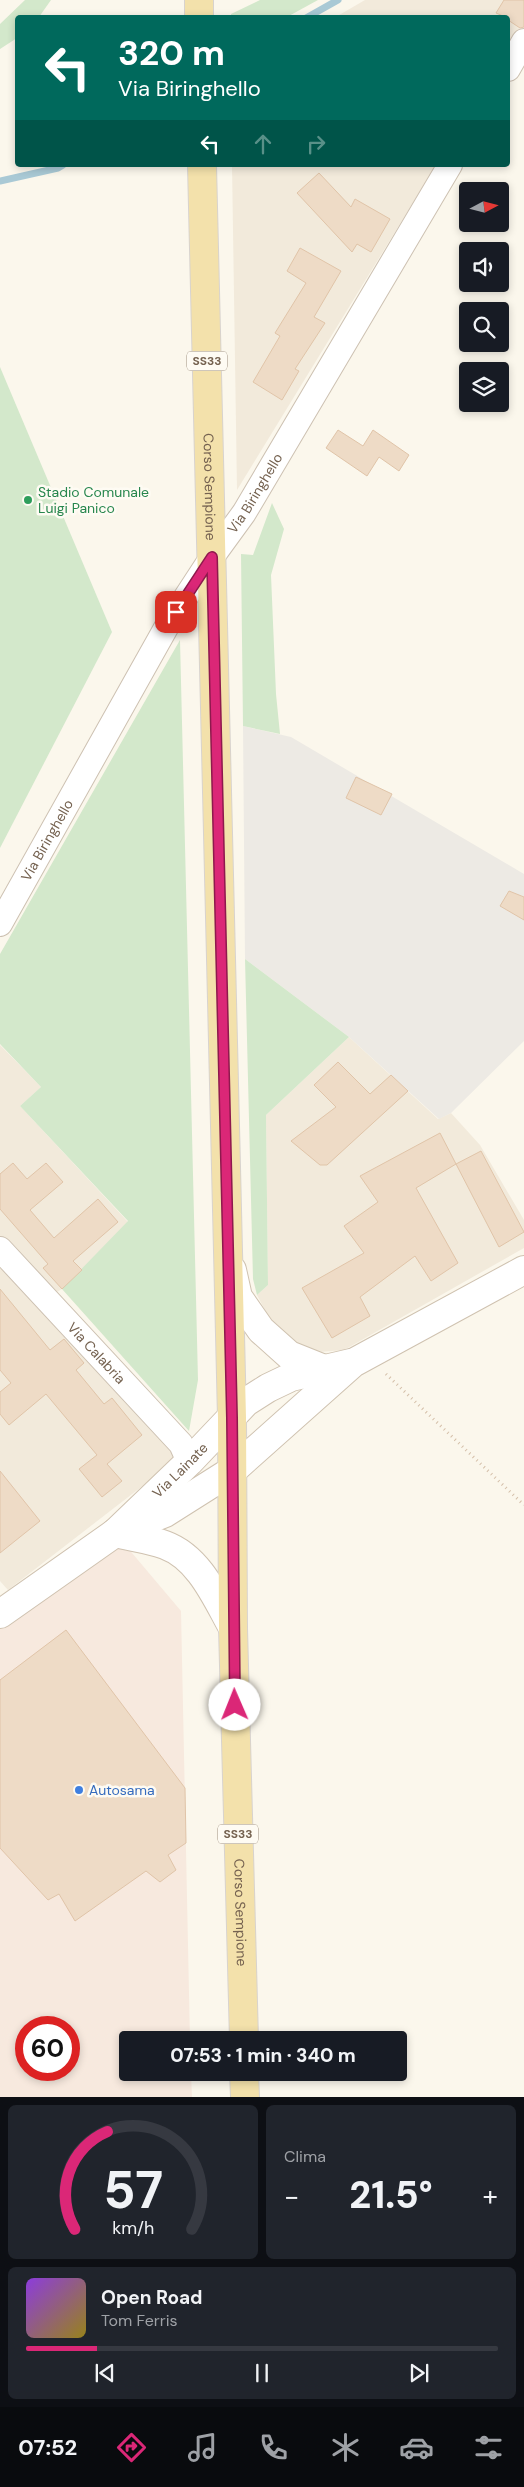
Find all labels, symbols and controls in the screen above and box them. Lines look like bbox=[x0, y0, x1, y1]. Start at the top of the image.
text: 320 m bbox=[118, 30, 225, 76]
icon: left bbox=[35, 35, 100, 100]
text: Via Biringhello bbox=[118, 74, 261, 103]
icon: left bbox=[196, 130, 224, 158]
icon: ahead bbox=[249, 130, 277, 158]
icon: right bbox=[302, 130, 330, 158]
north arrow bbox=[459, 182, 509, 232]
map controls bbox=[459, 182, 509, 412]
button: sound bbox=[459, 242, 509, 292]
button: search bbox=[459, 302, 509, 352]
road number: SS33 bbox=[187, 352, 227, 371]
button: layers bbox=[459, 362, 509, 412]
street label: Corso Sempione bbox=[199, 433, 220, 541]
street label: Via Biringhello bbox=[223, 450, 286, 537]
place label: Stadio Comunale Luigi Panico bbox=[38, 483, 149, 517]
marker: Stadio Comunale Luigi Panico bbox=[22, 494, 34, 506]
pin bbox=[155, 591, 197, 633]
icon: arrive bbox=[162, 598, 190, 626]
street label: Via Biringhello bbox=[17, 796, 77, 884]
street label: Via Calabria bbox=[64, 1319, 130, 1388]
street label: Via Lainate bbox=[148, 1439, 212, 1502]
position arrow bbox=[208, 1678, 260, 1730]
place label: Autosama bbox=[89, 1781, 155, 1799]
marker: Autosama bbox=[73, 1784, 85, 1796]
road number: SS33 bbox=[218, 1825, 258, 1844]
street label: Corso Sempione bbox=[230, 1858, 251, 1967]
speed limit sign: 60 bbox=[15, 2016, 80, 2081]
text: 07:53 · 1 min · 340 m bbox=[170, 2043, 356, 2068]
text: Clima bbox=[284, 2146, 326, 2167]
text: 57 bbox=[103, 2156, 163, 2224]
text: 21.5° bbox=[349, 2170, 433, 2220]
text: − bbox=[284, 2178, 299, 2215]
text: + bbox=[483, 2178, 498, 2215]
text: km/h bbox=[112, 2216, 154, 2240]
text: Open Road bbox=[101, 2285, 203, 2310]
text: Tom Ferris bbox=[101, 2310, 178, 2331]
icon: previous bbox=[91, 2359, 119, 2387]
icon: pause bbox=[248, 2359, 276, 2387]
icon: next bbox=[405, 2359, 433, 2387]
icon: directions bbox=[114, 2430, 149, 2465]
icon: music bbox=[185, 2430, 220, 2465]
icon: phone bbox=[256, 2430, 291, 2465]
icon: climate bbox=[328, 2430, 363, 2465]
icon: car bbox=[399, 2430, 434, 2465]
icon: filters bbox=[471, 2430, 506, 2465]
text: 07:52 bbox=[18, 2433, 77, 2462]

